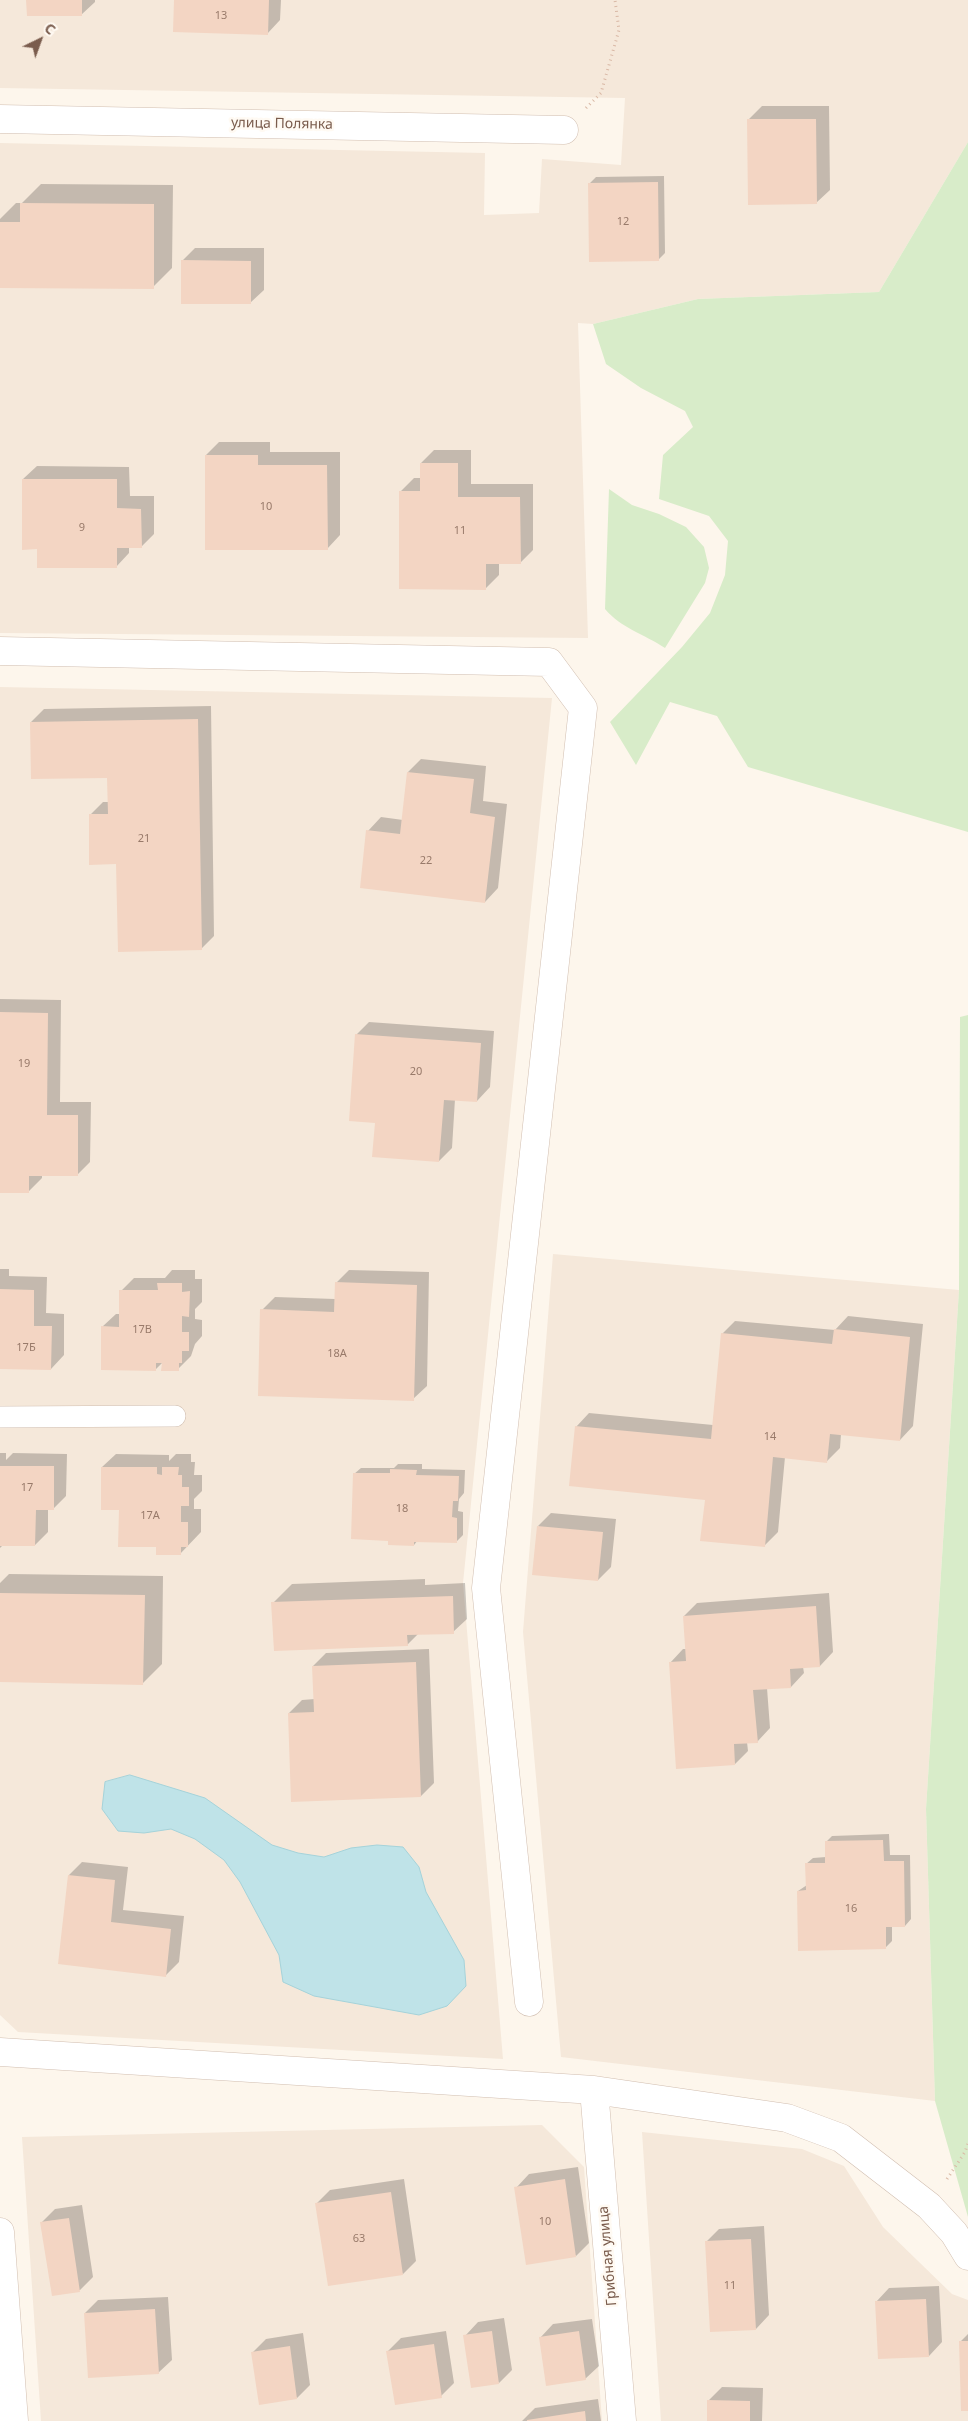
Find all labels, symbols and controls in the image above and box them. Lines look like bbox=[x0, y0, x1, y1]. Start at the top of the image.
house number: 13 bbox=[215, 9, 227, 23]
north arrow bbox=[15, 15, 65, 65]
text: С bbox=[41, 18, 60, 39]
street label: улица Полянка bbox=[231, 115, 333, 133]
house number: 12 bbox=[617, 215, 629, 229]
house number: 10 bbox=[260, 500, 272, 514]
house number: 9 bbox=[79, 521, 85, 535]
house number: 11 bbox=[454, 524, 466, 538]
house number: 21 bbox=[138, 832, 150, 846]
house number: 22 bbox=[420, 854, 432, 868]
house number: 19 bbox=[18, 1057, 30, 1071]
house number: 20 bbox=[410, 1065, 422, 1079]
house number: 17В bbox=[132, 1323, 152, 1337]
house number: 17Б bbox=[16, 1341, 36, 1355]
house number: 18А bbox=[327, 1347, 347, 1361]
house number: 14 bbox=[764, 1430, 776, 1444]
house number: 17 bbox=[21, 1481, 33, 1495]
house number: 18 bbox=[396, 1502, 408, 1516]
house number: 17А bbox=[140, 1509, 160, 1523]
house number: 16 bbox=[845, 1902, 857, 1916]
street label: Грибная улица bbox=[595, 2205, 621, 2307]
house number: 10 bbox=[539, 2215, 551, 2229]
house number: 63 bbox=[353, 2232, 365, 2246]
house number: 11 bbox=[724, 2279, 736, 2293]

